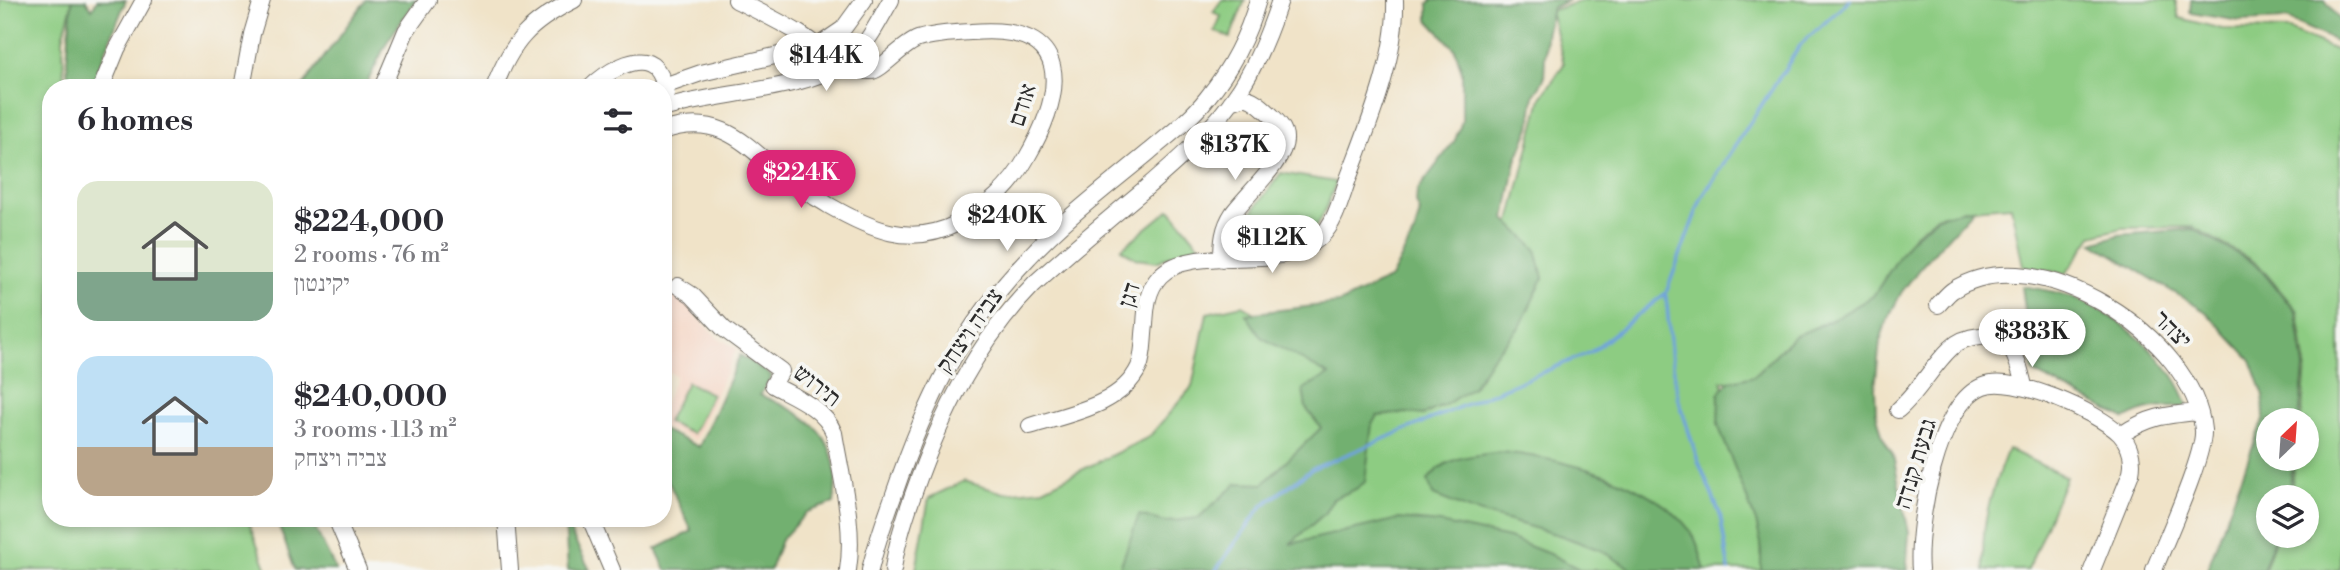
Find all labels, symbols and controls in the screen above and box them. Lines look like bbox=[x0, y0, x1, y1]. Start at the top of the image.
pin: $144K bbox=[777, 34, 875, 93]
text: $144K bbox=[789, 42, 863, 70]
street label: אודם bbox=[1002, 80, 1044, 130]
text: 6 homes bbox=[77, 102, 193, 140]
icon: filters bbox=[599, 102, 637, 140]
pin: $137K bbox=[1186, 122, 1284, 182]
text: $137K bbox=[1200, 131, 1270, 159]
pin: $224K bbox=[752, 150, 850, 210]
text: $224K bbox=[763, 159, 839, 187]
pin: $240K bbox=[958, 194, 1056, 253]
text: $240K bbox=[967, 202, 1047, 230]
text: $224,000 bbox=[294, 203, 444, 241]
icon: home bbox=[133, 209, 217, 293]
pin: $112K bbox=[1223, 216, 1321, 275]
text: $112K bbox=[1237, 224, 1307, 252]
text: 2 rooms · 76 m² bbox=[294, 241, 449, 269]
text: יקינטון bbox=[294, 270, 350, 298]
street label: דגן bbox=[1112, 279, 1148, 311]
street label: צביה ויצחק bbox=[930, 283, 1010, 379]
street label: יצהר bbox=[2146, 304, 2198, 356]
pin: $383K bbox=[1983, 310, 2081, 369]
text: $383K bbox=[1995, 318, 2069, 346]
street label: תירוש bbox=[787, 358, 847, 414]
text: $240,000 bbox=[294, 378, 447, 416]
icon: home bbox=[133, 384, 217, 468]
north arrow bbox=[2256, 408, 2319, 471]
map controls bbox=[2256, 408, 2319, 548]
street label: גבעת קנדה bbox=[1888, 415, 1944, 513]
text: 3 rooms · 113 m² bbox=[294, 416, 457, 444]
text: צביה ויצחק bbox=[294, 445, 387, 473]
button: layers bbox=[2256, 485, 2319, 548]

